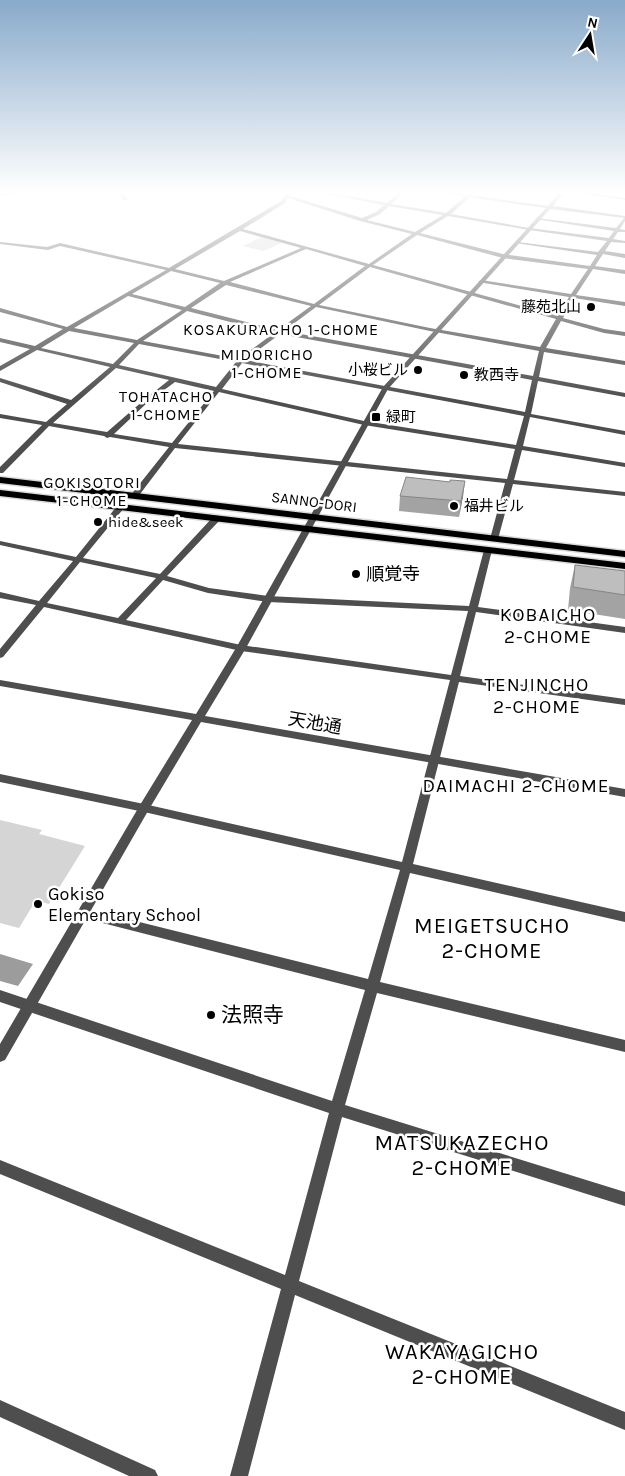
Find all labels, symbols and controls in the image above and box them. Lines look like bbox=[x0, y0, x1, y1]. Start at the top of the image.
north arrow bbox=[565, 10, 615, 60]
text: N bbox=[586, 13, 599, 32]
place label: 藤苑北山 bbox=[521, 298, 581, 316]
marker: 藤苑北山 bbox=[585, 301, 597, 313]
district label: KOSAKURACHO 1-CHOME bbox=[183, 320, 379, 339]
district label: MIDORICHO 1-CHOME bbox=[220, 345, 314, 382]
place label: 小桜ビル bbox=[348, 361, 408, 379]
marker: 小桜ビル bbox=[412, 364, 424, 376]
place label: 教西寺 bbox=[474, 366, 519, 384]
marker: 教西寺 bbox=[458, 369, 470, 381]
district label: TOHATACHO 1-CHOME bbox=[119, 387, 213, 424]
place label: 緑町 bbox=[386, 408, 416, 426]
marker: 緑町 bbox=[370, 411, 382, 423]
district label: GOKISOTORI 1-CHOME bbox=[43, 473, 141, 510]
street label: SANNO-DORI bbox=[270, 488, 358, 516]
place label: 福井ビル bbox=[464, 497, 524, 515]
marker: 福井ビル bbox=[448, 500, 460, 512]
place label: hide&seek bbox=[108, 513, 184, 531]
marker: hide&seek bbox=[92, 516, 104, 528]
place label: 順覚寺 bbox=[366, 563, 420, 585]
marker: 順覚寺 bbox=[350, 568, 362, 580]
district label: KOBAICHO 2-CHOME bbox=[500, 604, 596, 648]
district label: TENJINCHO 2-CHOME bbox=[485, 674, 589, 718]
street label: 天池通 bbox=[287, 707, 343, 739]
district label: DAIMACHI 2-CHOME bbox=[423, 775, 609, 797]
place label: Gokiso Elementary School bbox=[48, 883, 201, 926]
marker: Gokiso Elementary School bbox=[32, 898, 44, 910]
district label: MEIGETSUCHO 2-CHOME bbox=[414, 913, 570, 964]
place label: 法照寺 bbox=[221, 1003, 284, 1027]
marker: 法照寺 bbox=[205, 1009, 217, 1021]
district label: MATSUKAZECHO 2-CHOME bbox=[375, 1130, 549, 1181]
district label: WAKAYAGICHO 2-CHOME bbox=[385, 1339, 539, 1390]

